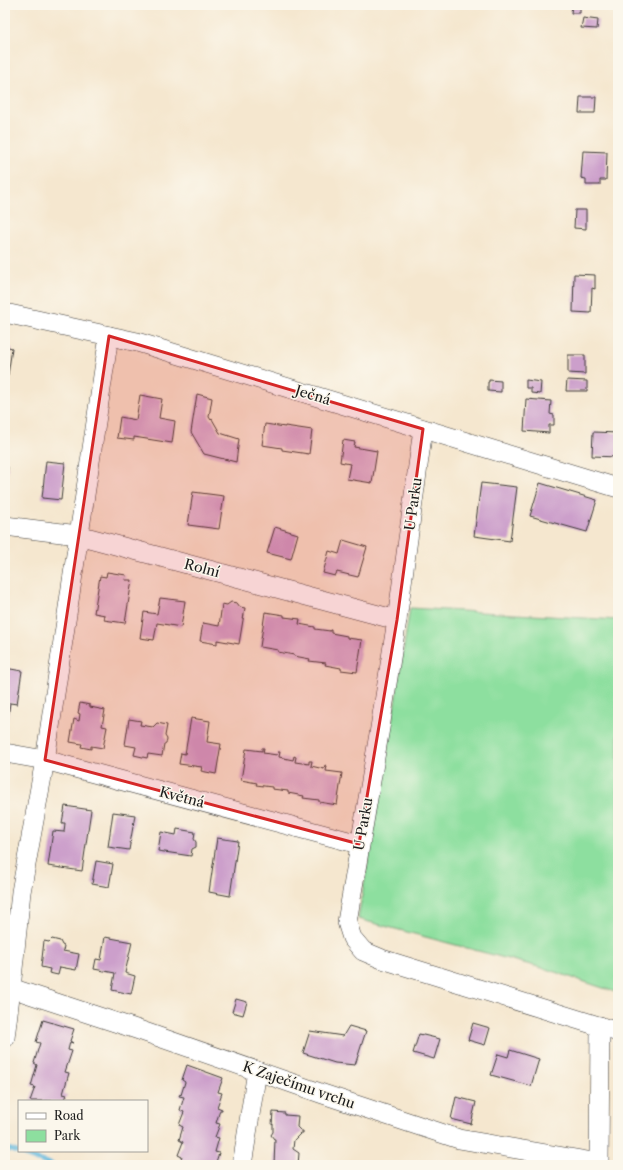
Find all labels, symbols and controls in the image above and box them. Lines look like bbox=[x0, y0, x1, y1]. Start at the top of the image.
street label: Ječná bbox=[291, 381, 334, 409]
street label: U Parku bbox=[400, 476, 426, 532]
street label: Rolní bbox=[182, 555, 222, 581]
street label: Květná bbox=[158, 782, 207, 812]
street label: U Parku bbox=[349, 796, 377, 852]
street label: K Zaječímu vrchu bbox=[240, 1057, 358, 1113]
legend bbox=[18, 1100, 148, 1152]
text: Road bbox=[54, 1108, 84, 1123]
text: Park bbox=[54, 1128, 81, 1143]

